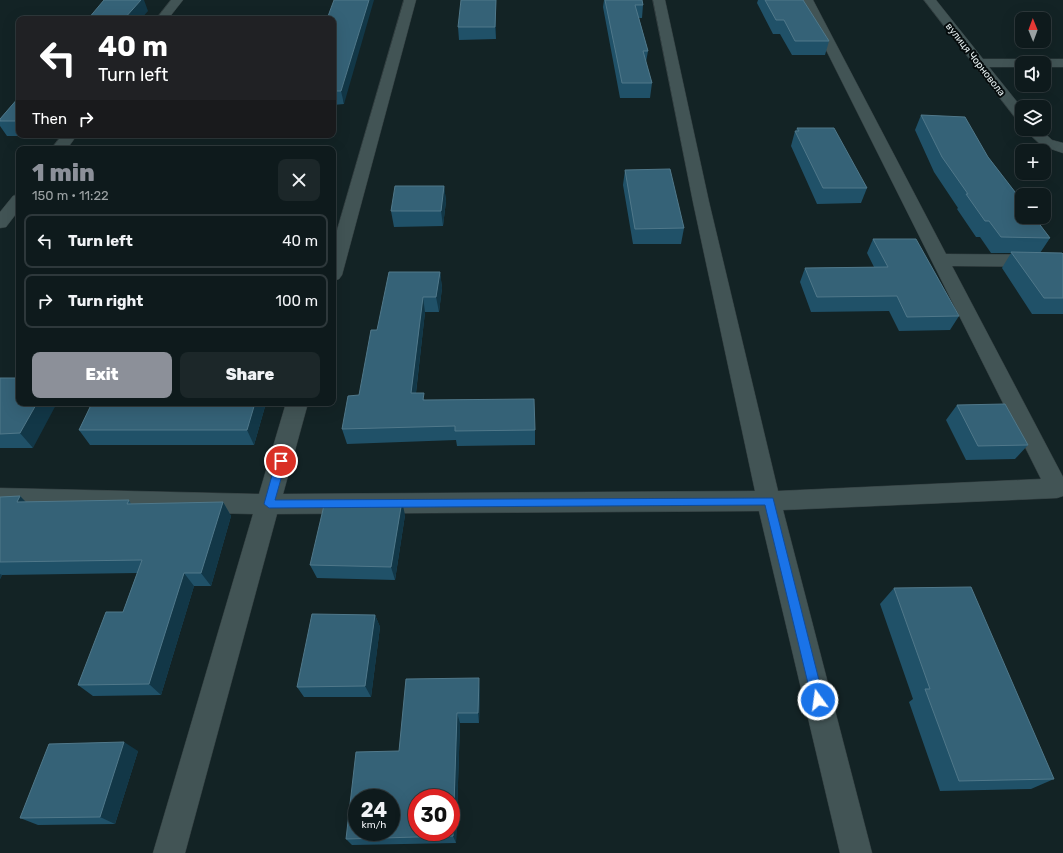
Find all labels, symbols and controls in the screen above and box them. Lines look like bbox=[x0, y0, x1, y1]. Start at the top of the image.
north arrow bbox=[1015, 12, 1051, 48]
map controls bbox=[1015, 12, 1051, 224]
street label: вулиця Чорновола bbox=[943, 21, 1007, 99]
text: 40 m bbox=[98, 30, 168, 63]
icon: left bbox=[32, 32, 84, 84]
button: sound bbox=[1015, 56, 1051, 92]
text: Turn left bbox=[98, 64, 168, 86]
button: layers bbox=[1015, 100, 1051, 136]
icon: right bbox=[75, 108, 97, 130]
text: Then bbox=[32, 110, 67, 128]
button: + bbox=[1015, 144, 1051, 180]
text: 1 min bbox=[32, 159, 95, 187]
button: close bbox=[278, 159, 320, 201]
text: 150 m · 11:22 bbox=[32, 188, 109, 203]
button: − bbox=[1015, 188, 1051, 224]
icon: left bbox=[34, 230, 56, 252]
text: Turn left bbox=[68, 232, 133, 250]
text: 40 m bbox=[282, 232, 318, 250]
icon: right bbox=[34, 290, 56, 312]
text: Turn right bbox=[68, 292, 143, 310]
text: 100 m bbox=[276, 292, 318, 310]
button: Exit bbox=[32, 352, 172, 398]
button: Share bbox=[180, 352, 320, 398]
pin bbox=[264, 444, 298, 478]
icon: arrive bbox=[270, 450, 292, 472]
position arrow bbox=[797, 679, 839, 721]
speed limit sign: 30 bbox=[408, 789, 460, 841]
text: 24 bbox=[361, 798, 387, 822]
text: km/h bbox=[362, 819, 386, 831]

